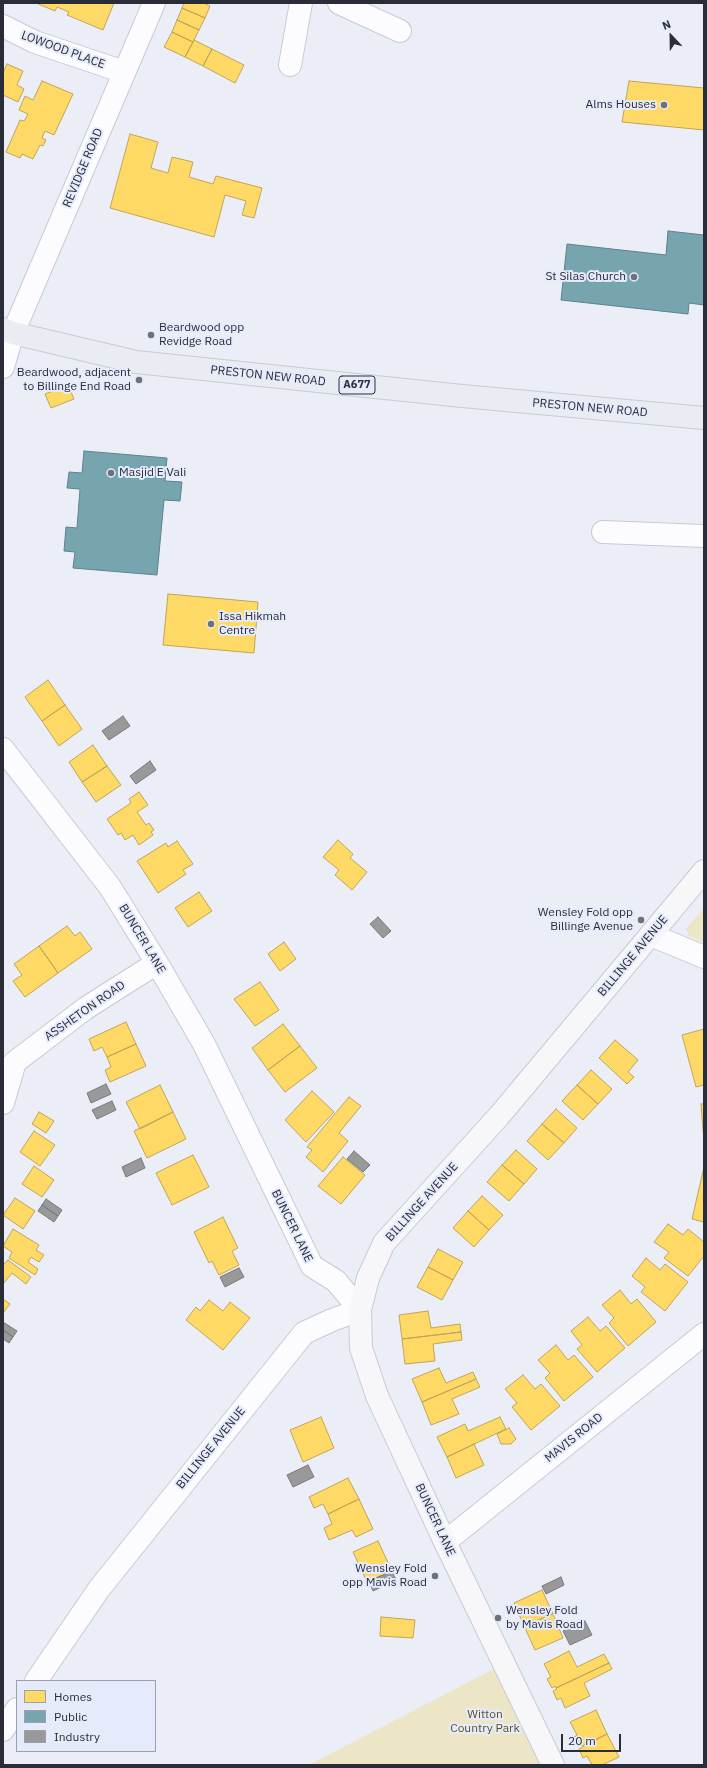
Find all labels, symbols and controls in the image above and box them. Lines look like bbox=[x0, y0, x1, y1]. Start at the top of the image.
north arrow bbox=[651, 16, 691, 56]
text: N bbox=[660, 17, 673, 33]
street label: LOWOOD PLACE bbox=[19, 28, 107, 72]
place label: Alms Houses bbox=[586, 98, 656, 112]
marker: Alms Houses bbox=[659, 100, 669, 110]
street label: REVIDGE ROAD bbox=[60, 126, 106, 210]
place label: St Silas Church bbox=[545, 270, 626, 284]
marker: St Silas Church bbox=[629, 272, 639, 282]
place label: Beardwood opp Revidge Road bbox=[159, 321, 244, 349]
marker: Beardwood opp Revidge Road bbox=[146, 330, 156, 340]
street label: PRESTON NEW ROAD bbox=[210, 363, 326, 389]
place label: Beardwood, adjacent to Billinge End Road bbox=[17, 366, 131, 394]
marker: Beardwood, adjacent to Billinge End Road bbox=[134, 375, 144, 385]
road number: A677 bbox=[339, 376, 375, 394]
street label: PRESTON NEW ROAD bbox=[532, 396, 648, 420]
place label: Masjid E Vali bbox=[119, 466, 186, 480]
marker: Masjid E Vali bbox=[106, 468, 116, 478]
place label: Issa Hikmah Centre bbox=[219, 610, 286, 638]
marker: Issa Hikmah Centre bbox=[206, 619, 216, 629]
street label: BUNCER LANE bbox=[116, 902, 168, 976]
place label: Wensley Fold opp Billinge Avenue bbox=[538, 906, 633, 934]
street label: BILLINGE AVENUE bbox=[595, 913, 671, 999]
marker: Wensley Fold opp Billinge Avenue bbox=[636, 915, 646, 925]
street label: ASSHETON ROAD bbox=[42, 978, 128, 1044]
street label: BILLINGE AVENUE bbox=[383, 1160, 461, 1244]
street label: BUNCER LANE bbox=[268, 1187, 316, 1265]
street label: BILLINGE AVENUE bbox=[174, 1404, 248, 1492]
street label: MAVIS ROAD bbox=[542, 1410, 606, 1466]
street label: BUNCER LANE bbox=[412, 1481, 458, 1559]
place label: Wensley Fold opp Mavis Road bbox=[342, 1562, 427, 1590]
marker: Wensley Fold opp Mavis Road bbox=[430, 1571, 440, 1581]
place label: Wensley Fold by Mavis Road bbox=[506, 1604, 583, 1632]
marker: Wensley Fold by Mavis Road bbox=[493, 1613, 503, 1623]
legend bbox=[16, 1680, 156, 1752]
text: Homes bbox=[54, 1689, 92, 1704]
park label: Witton Country Park bbox=[450, 1708, 520, 1736]
text: Public bbox=[54, 1709, 87, 1724]
scale bar bbox=[563, 1726, 623, 1752]
text: Industry bbox=[54, 1729, 100, 1744]
text: 20 m bbox=[568, 1733, 596, 1748]

